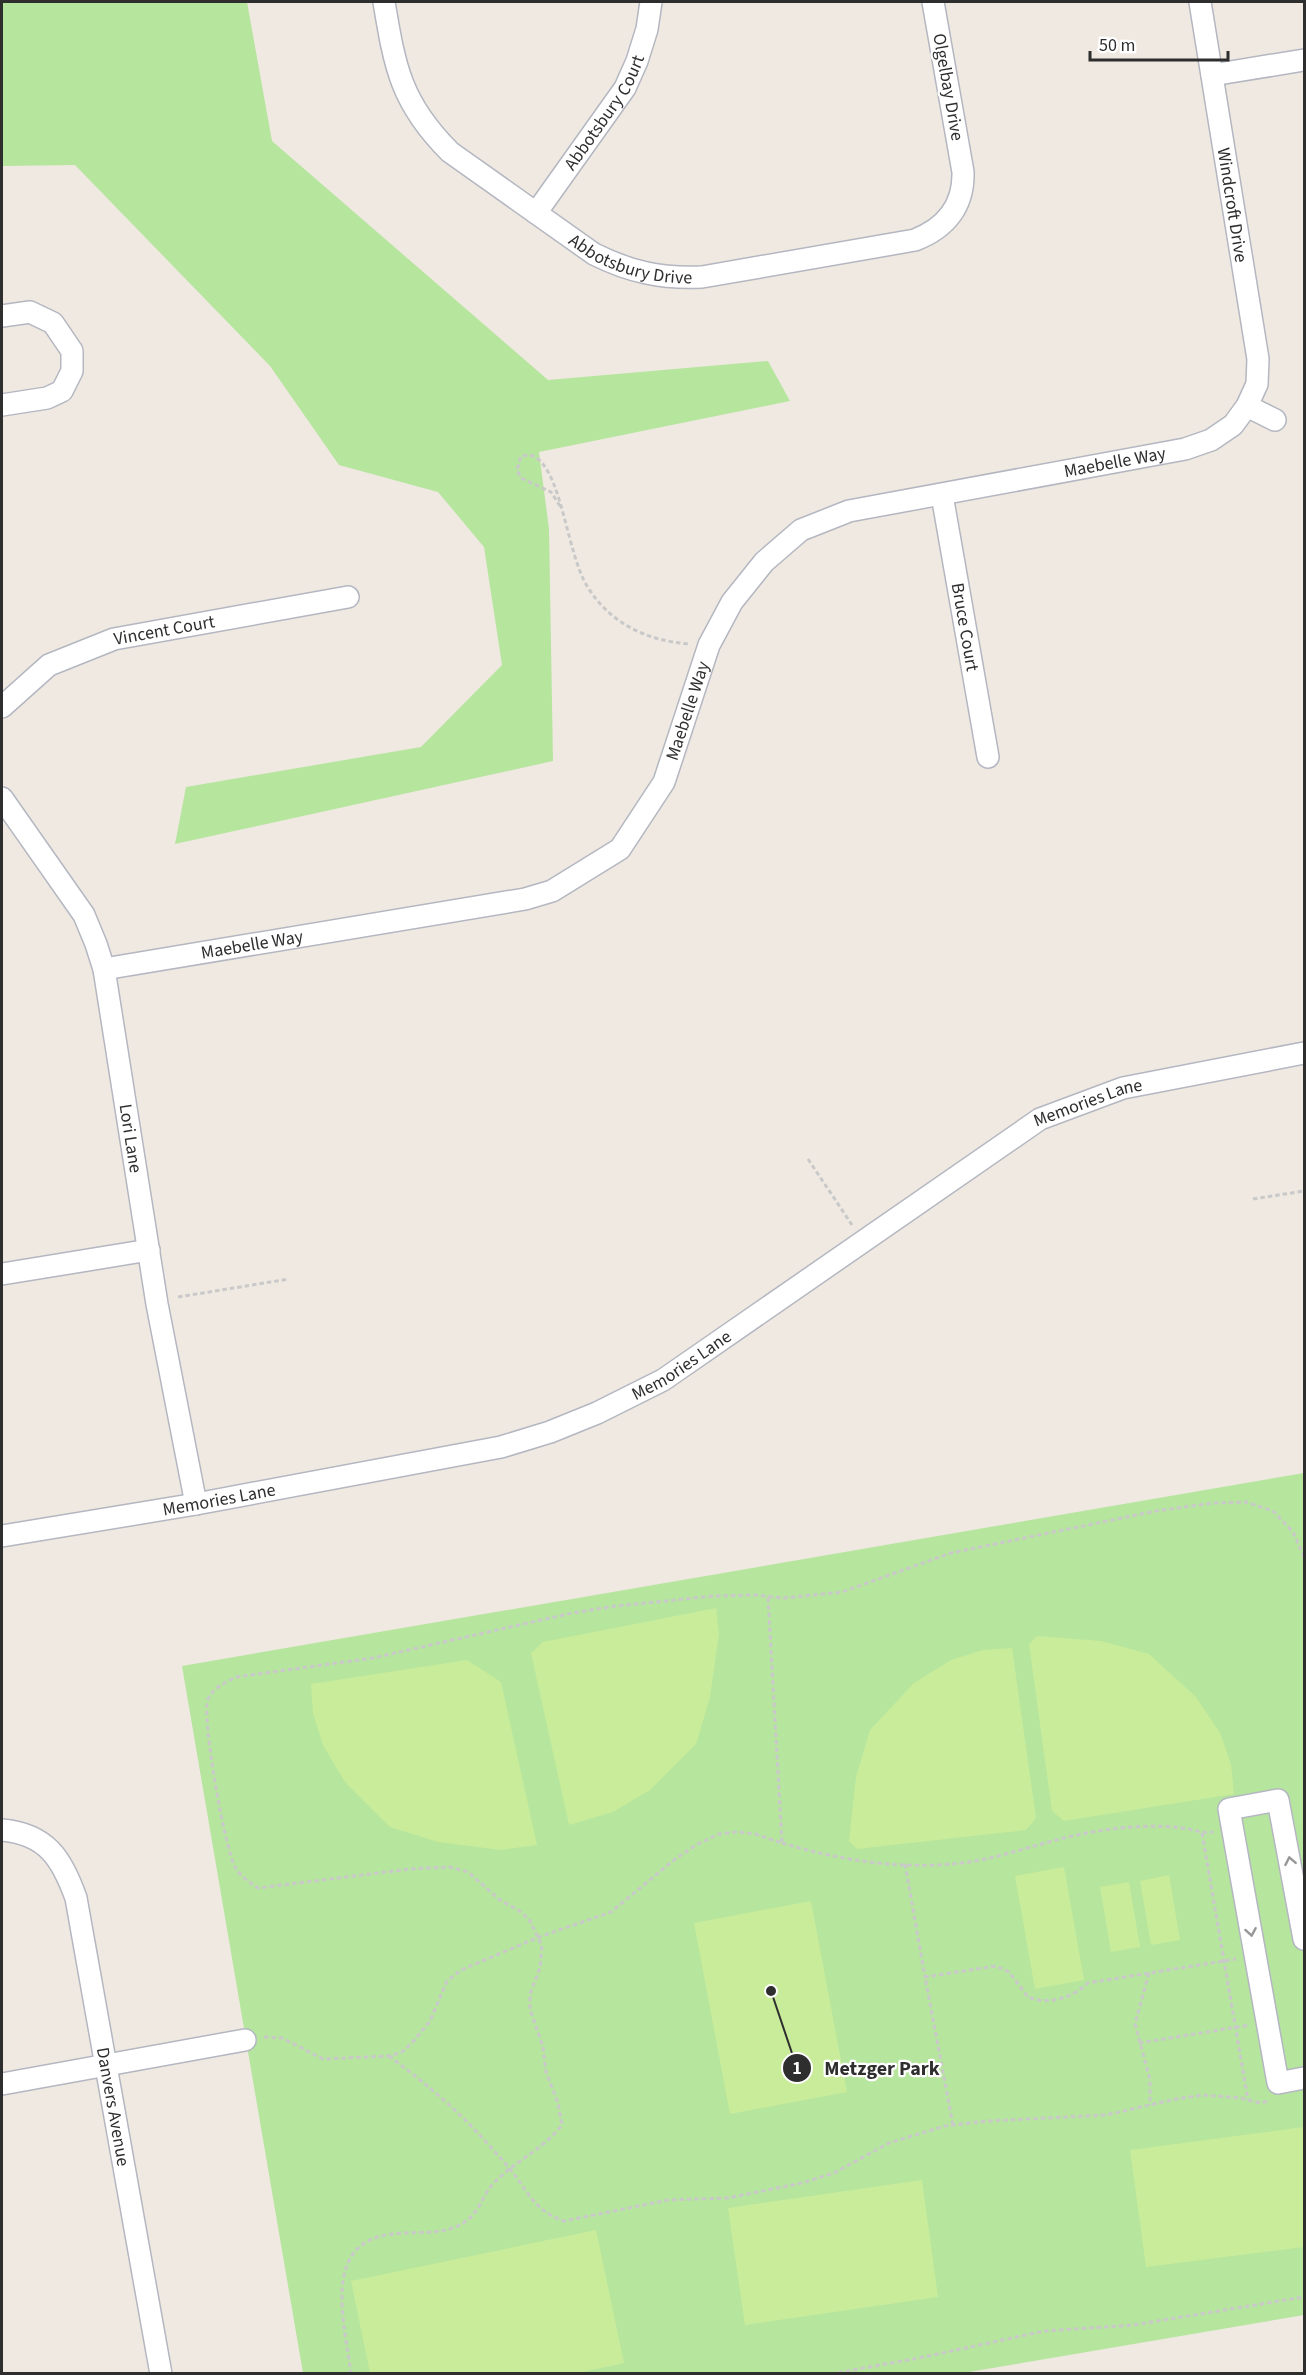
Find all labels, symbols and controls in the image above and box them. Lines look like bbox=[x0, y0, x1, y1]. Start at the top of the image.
scale bar bbox=[1090, 24, 1228, 62]
street label: Olgelbay Drive bbox=[926, 31, 970, 143]
text: 50 m bbox=[1099, 33, 1135, 58]
street label: Abbotsbury Court bbox=[558, 52, 651, 175]
street label: Windcroft Drive bbox=[1211, 146, 1253, 264]
street label: Abbotsbury Drive bbox=[564, 228, 692, 290]
street label: Maebelle Way bbox=[1062, 440, 1168, 484]
street label: Bruce Court bbox=[945, 581, 985, 673]
street label: Vincent Court bbox=[112, 609, 217, 651]
street label: Maebelle Way bbox=[659, 657, 716, 764]
street label: Maebelle Way bbox=[199, 924, 305, 965]
street label: Memories Lane bbox=[1030, 1072, 1144, 1133]
street label: Lori Lane bbox=[113, 1102, 149, 1175]
street label: Memories Lane bbox=[627, 1324, 736, 1406]
street label: Memories Lane bbox=[161, 1477, 277, 1522]
one-way arrow bbox=[1284, 1856, 1297, 1866]
one-way arrow bbox=[1244, 1927, 1257, 1937]
street label: Danvers Avenue bbox=[90, 2045, 136, 2168]
callout: Metzger Park bbox=[782, 2049, 952, 2087]
text: Metzger Park bbox=[824, 2055, 940, 2083]
text: 1 bbox=[792, 2056, 802, 2081]

